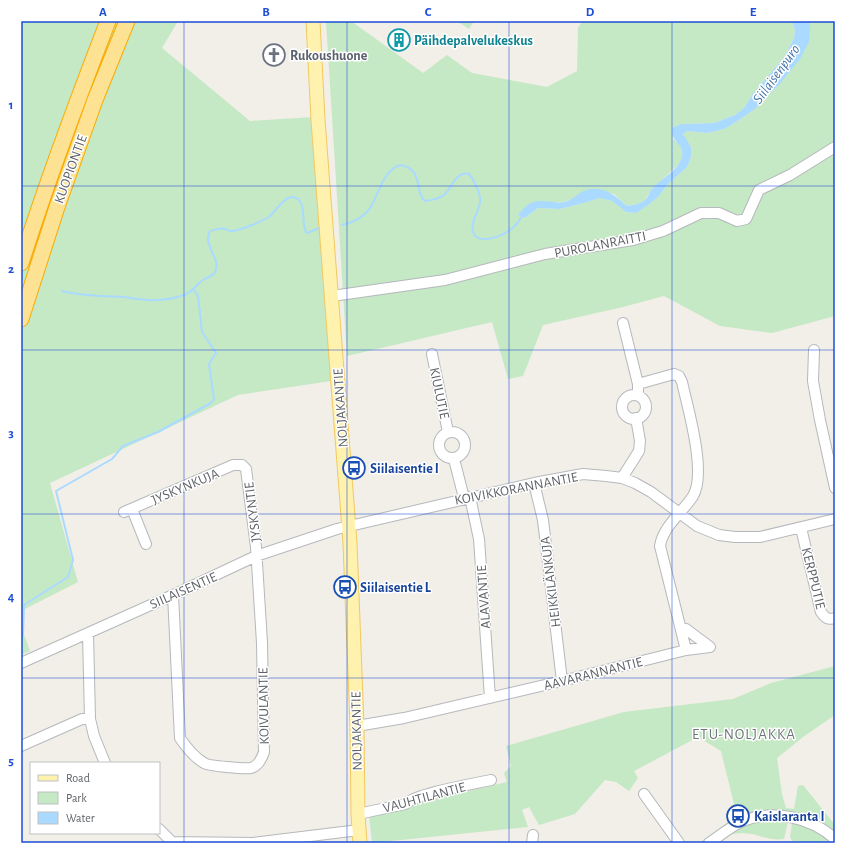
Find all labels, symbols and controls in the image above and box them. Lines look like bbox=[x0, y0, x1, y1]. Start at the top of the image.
text: A bbox=[99, 6, 107, 19]
text: B bbox=[262, 6, 270, 19]
text: C bbox=[425, 6, 432, 19]
text: D bbox=[586, 6, 595, 19]
text: E bbox=[750, 6, 757, 19]
building icon: Päihdepalvelukeskus bbox=[386, 27, 412, 53]
place label: Päihdepalvelukeskus bbox=[414, 34, 533, 48]
church icon: Rukoushuone bbox=[261, 42, 287, 68]
water label: Siilaisenpuro bbox=[750, 42, 803, 107]
place label: Rukoushuone bbox=[290, 49, 368, 63]
text: 1 bbox=[9, 99, 13, 112]
street label: KUOPIONTIE bbox=[52, 133, 90, 205]
street label: PUROLANRAITTI bbox=[553, 229, 647, 261]
text: 2 bbox=[8, 263, 14, 276]
street label: KIULUTIE bbox=[427, 366, 451, 420]
street label: NOLJAKANTIE bbox=[331, 368, 351, 448]
text: 3 bbox=[8, 427, 14, 440]
bus stop icon: Siilaisentie I bbox=[341, 455, 367, 481]
place label: Siilaisentie I bbox=[370, 462, 439, 476]
street label: JYSKYNKUJA bbox=[150, 466, 221, 507]
street label: KOIVIKKORANNANTIE bbox=[453, 470, 579, 508]
street label: JYSKYNTIE bbox=[242, 481, 264, 543]
street label: HEIKKILÄNKUJA bbox=[536, 536, 564, 628]
street label: KERPPUTIE bbox=[799, 546, 827, 611]
street label: ALAVANTIE bbox=[475, 564, 493, 629]
street label: SIILAISENTIE bbox=[148, 570, 219, 612]
bus stop icon: Siilaisentie L bbox=[332, 574, 358, 600]
place label: Siilaisentie L bbox=[360, 581, 432, 595]
text: 4 bbox=[8, 591, 15, 604]
street label: AAVARANNANTIE bbox=[542, 655, 644, 693]
street label: KOIVULANTIE bbox=[256, 667, 272, 745]
street label: NOLJAKANTIE bbox=[349, 691, 365, 771]
district label: ETU-NOLJAKKA bbox=[692, 727, 796, 742]
text: 5 bbox=[8, 755, 14, 768]
legend bbox=[30, 762, 160, 834]
text: Road bbox=[66, 772, 90, 784]
street label: VAUHTILANTIE bbox=[381, 780, 467, 816]
text: Park bbox=[66, 792, 87, 804]
bus stop icon: Kaislaranta I bbox=[725, 803, 751, 829]
place label: Kaislaranta I bbox=[754, 810, 825, 824]
text: Water bbox=[66, 812, 95, 824]

